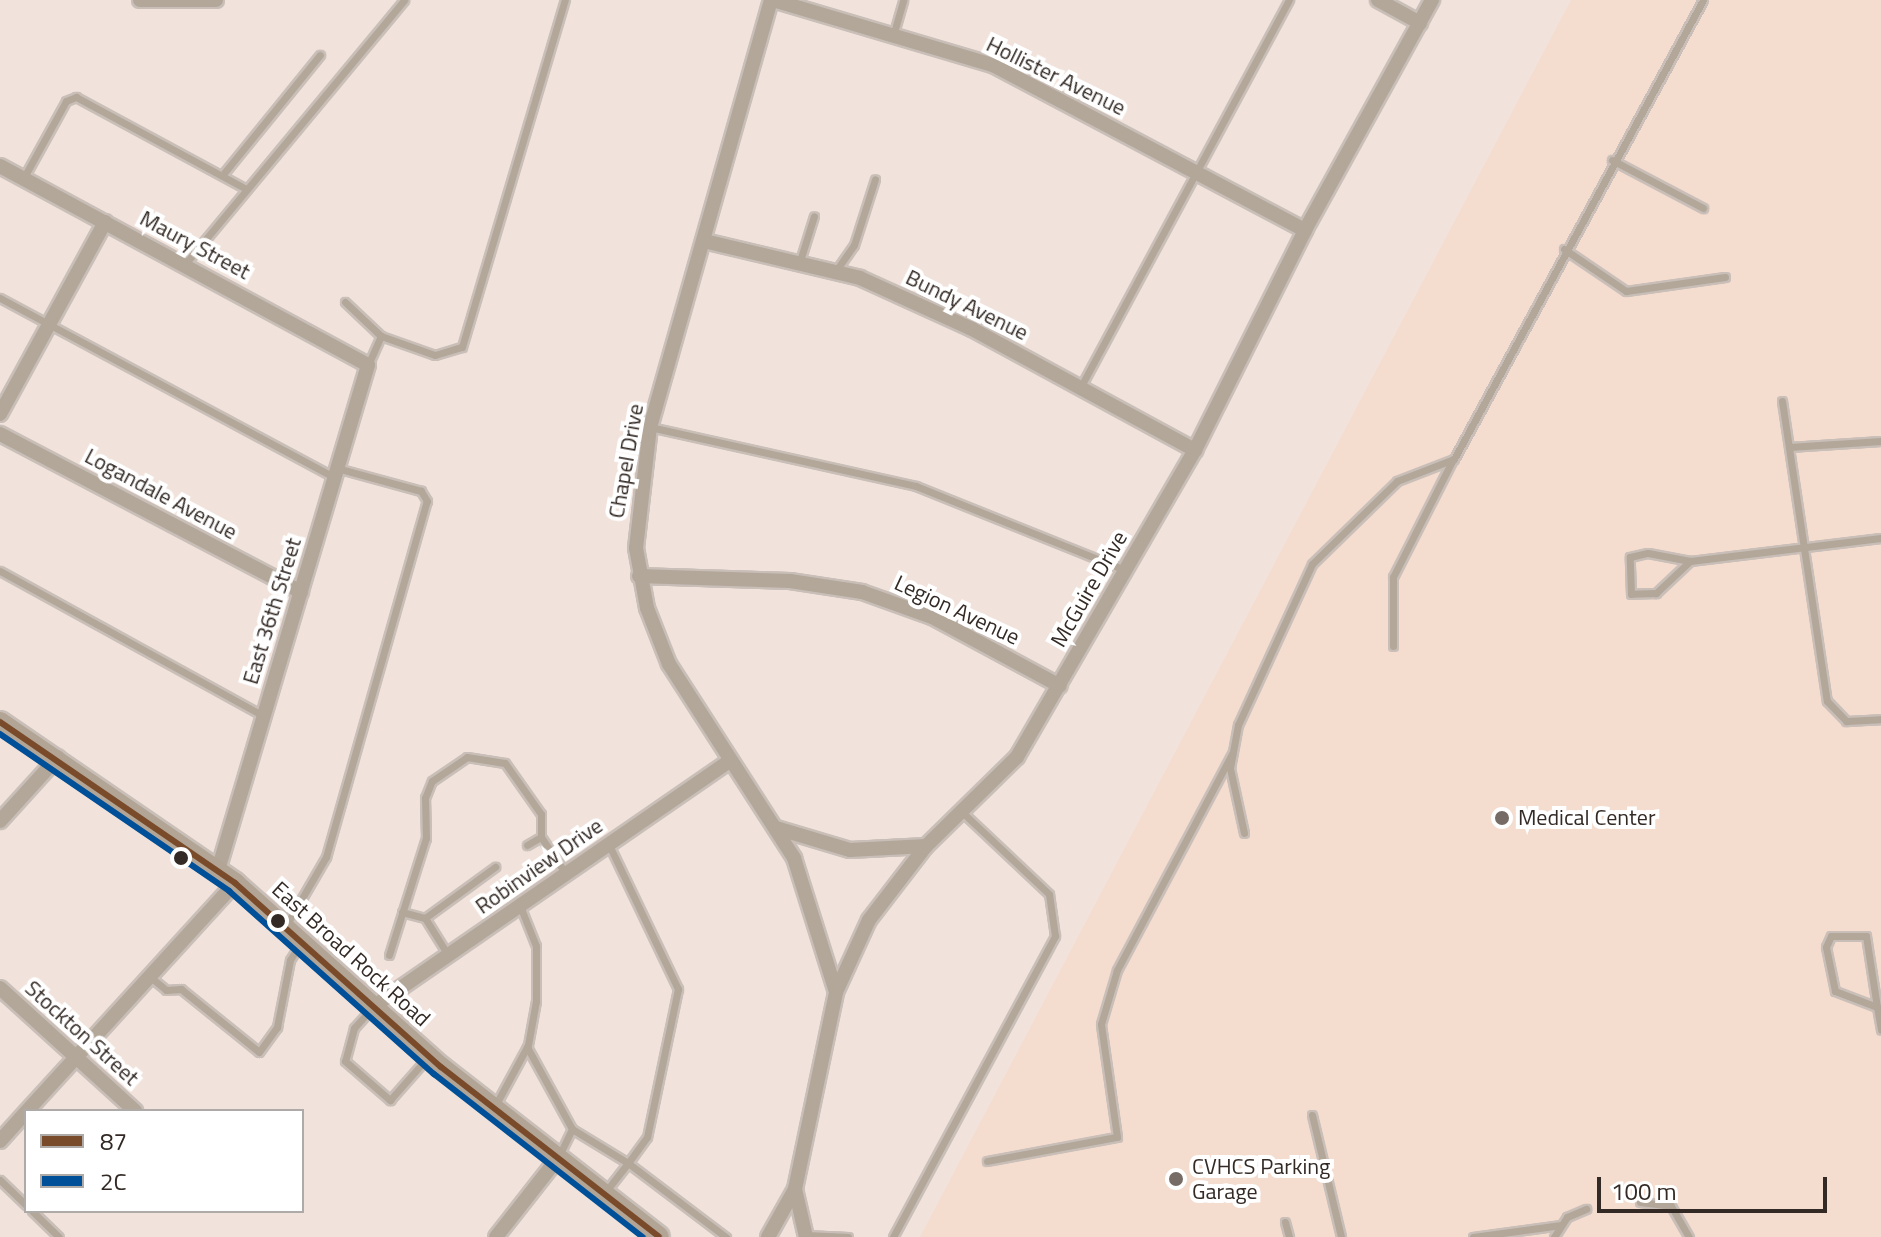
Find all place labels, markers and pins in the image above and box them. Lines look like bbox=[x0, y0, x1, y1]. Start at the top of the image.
place label: Medical Center bbox=[1518, 805, 1656, 831]
marker: Medical Center bbox=[1493, 809, 1511, 827]
unlabelled marker bbox=[173, 850, 189, 866]
unlabelled marker bbox=[270, 913, 286, 929]
place label: CVHCS Parking Garage bbox=[1192, 1153, 1330, 1204]
marker: CVHCS Parking Garage bbox=[1167, 1170, 1185, 1188]

